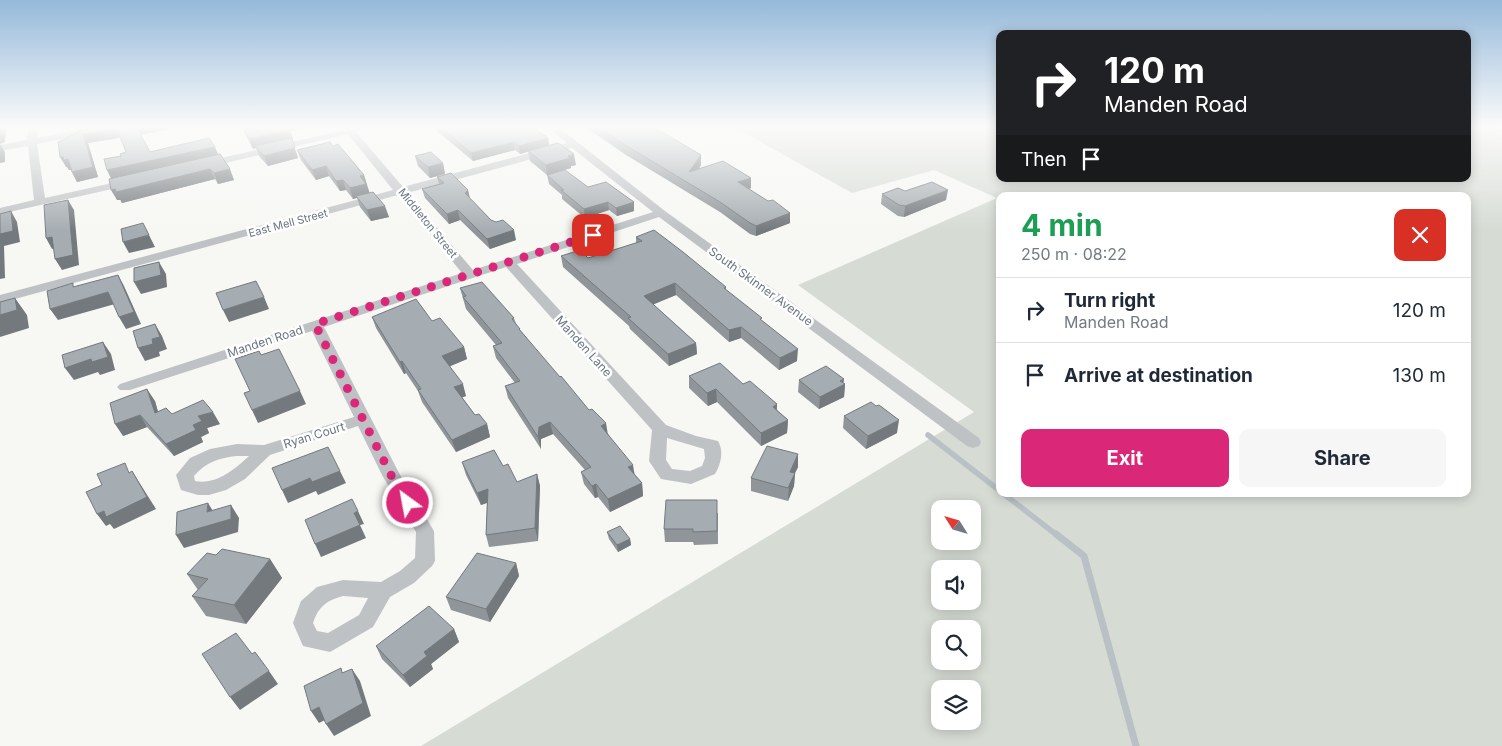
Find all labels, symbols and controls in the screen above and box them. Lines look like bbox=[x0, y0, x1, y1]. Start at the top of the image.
text: 120 m bbox=[1104, 49, 1205, 91]
icon: right bbox=[1021, 50, 1086, 115]
text: Manden Road bbox=[1104, 91, 1248, 117]
icon: arrive bbox=[1077, 145, 1105, 173]
text: Then bbox=[1021, 148, 1067, 171]
street label: Middleton Street bbox=[396, 185, 461, 261]
street label: East Mell Street bbox=[247, 206, 329, 240]
text: 4 min bbox=[1021, 207, 1103, 243]
button: close bbox=[1394, 209, 1446, 261]
pin bbox=[572, 214, 614, 256]
icon: arrive bbox=[579, 221, 607, 249]
street label: South Skinner Avenue bbox=[706, 243, 816, 329]
text: 250 m · 08:22 bbox=[1021, 244, 1127, 264]
text: Turn right bbox=[1064, 289, 1155, 312]
icon: right bbox=[1021, 296, 1049, 324]
text: 120 m bbox=[1393, 299, 1446, 322]
street label: Manden Lane bbox=[553, 312, 615, 380]
text: Manden Road bbox=[1064, 312, 1169, 332]
street label: Manden Road bbox=[225, 322, 305, 360]
icon: arrive bbox=[1021, 361, 1049, 389]
text: Arrive at destination bbox=[1064, 364, 1253, 387]
text: 130 m bbox=[1393, 364, 1446, 387]
street label: Ryan Court bbox=[282, 419, 347, 451]
button: Exit bbox=[1021, 429, 1229, 487]
button: Share bbox=[1239, 429, 1446, 487]
position arrow bbox=[381, 476, 433, 528]
north arrow bbox=[931, 500, 981, 550]
map controls bbox=[931, 500, 981, 730]
button: sound bbox=[931, 560, 981, 610]
button: search bbox=[931, 620, 981, 670]
button: layers bbox=[931, 680, 981, 730]

